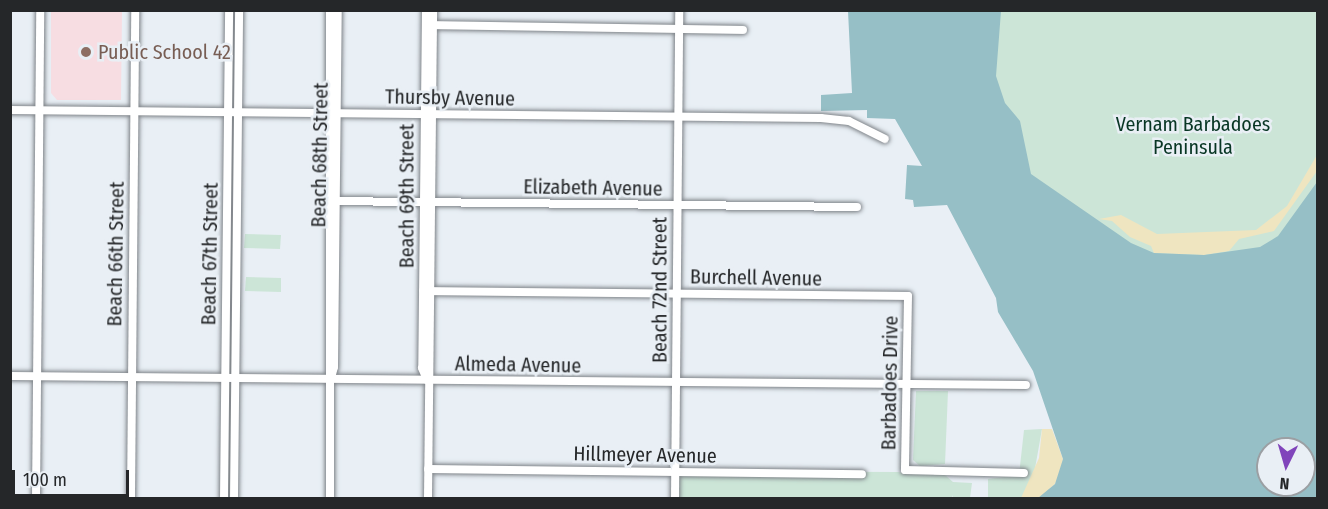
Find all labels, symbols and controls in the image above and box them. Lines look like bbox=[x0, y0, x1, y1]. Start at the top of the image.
place label: Public School 42 bbox=[98, 40, 231, 64]
marker: Public School 42 bbox=[79, 45, 93, 59]
street label: Beach 68th Street bbox=[307, 82, 333, 228]
street label: Thursby Avenue bbox=[385, 85, 515, 111]
park label: Vernam Barbadoes Peninsula bbox=[1116, 113, 1270, 160]
street label: Beach 69th Street bbox=[395, 124, 419, 268]
street label: Elizabeth Avenue bbox=[523, 175, 663, 201]
street label: Beach 66th Street bbox=[103, 181, 129, 327]
street label: Beach 67th Street bbox=[197, 182, 223, 326]
street label: Beach 72nd Street bbox=[648, 217, 672, 363]
street label: Burchell Avenue bbox=[690, 265, 822, 291]
street label: Barbadoes Drive bbox=[877, 315, 903, 451]
street label: Almeda Avenue bbox=[455, 352, 581, 378]
north arrow bbox=[1256, 437, 1316, 497]
street label: Hillmeyer Avenue bbox=[573, 442, 717, 468]
scale bar bbox=[15, 458, 132, 496]
text: 100 m bbox=[23, 469, 67, 491]
text: N bbox=[1279, 474, 1290, 493]

